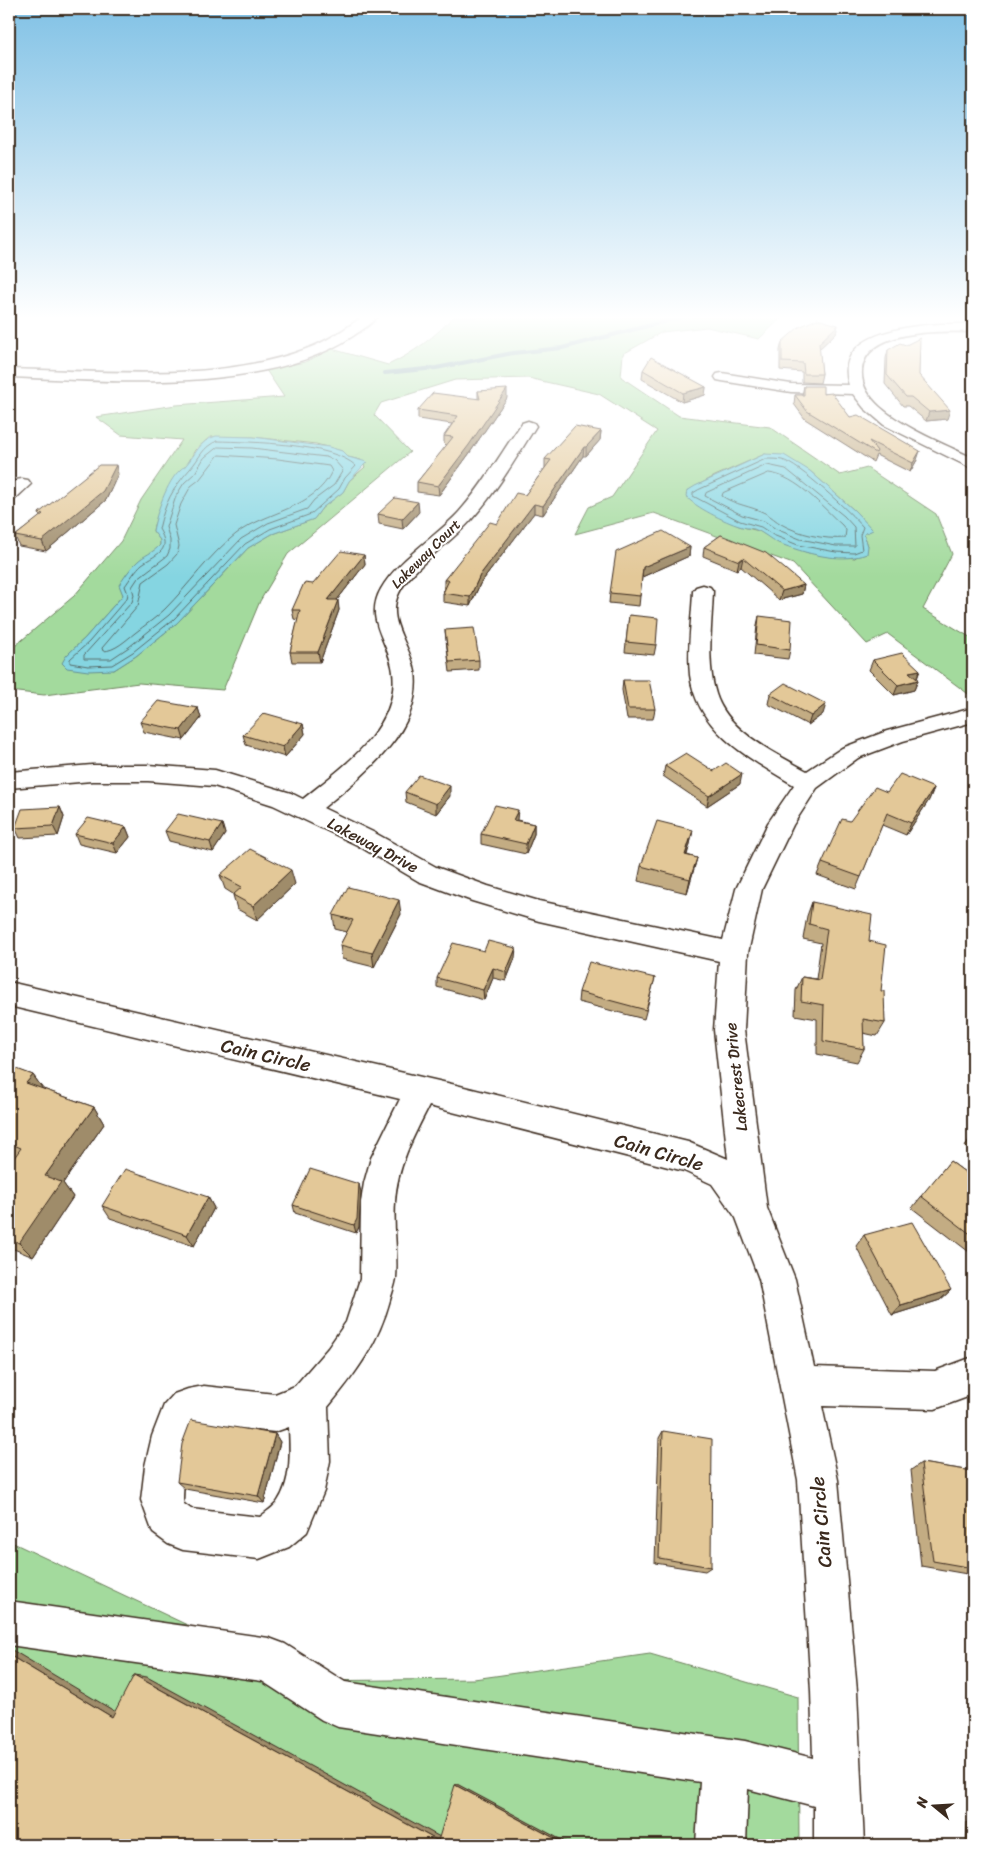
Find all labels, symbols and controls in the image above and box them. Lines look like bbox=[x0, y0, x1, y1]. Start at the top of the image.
street label: Lakeway Court bbox=[385, 513, 467, 595]
street label: Lakeway Drive bbox=[322, 809, 424, 881]
street label: Lakecrest Drive bbox=[716, 1021, 756, 1133]
street label: Cain Circle bbox=[218, 1029, 314, 1081]
street label: Cain Circle bbox=[611, 1124, 708, 1181]
street label: Cain Circle bbox=[801, 1475, 841, 1569]
north arrow bbox=[910, 1782, 960, 1832]
text: N bbox=[908, 1793, 936, 1812]

